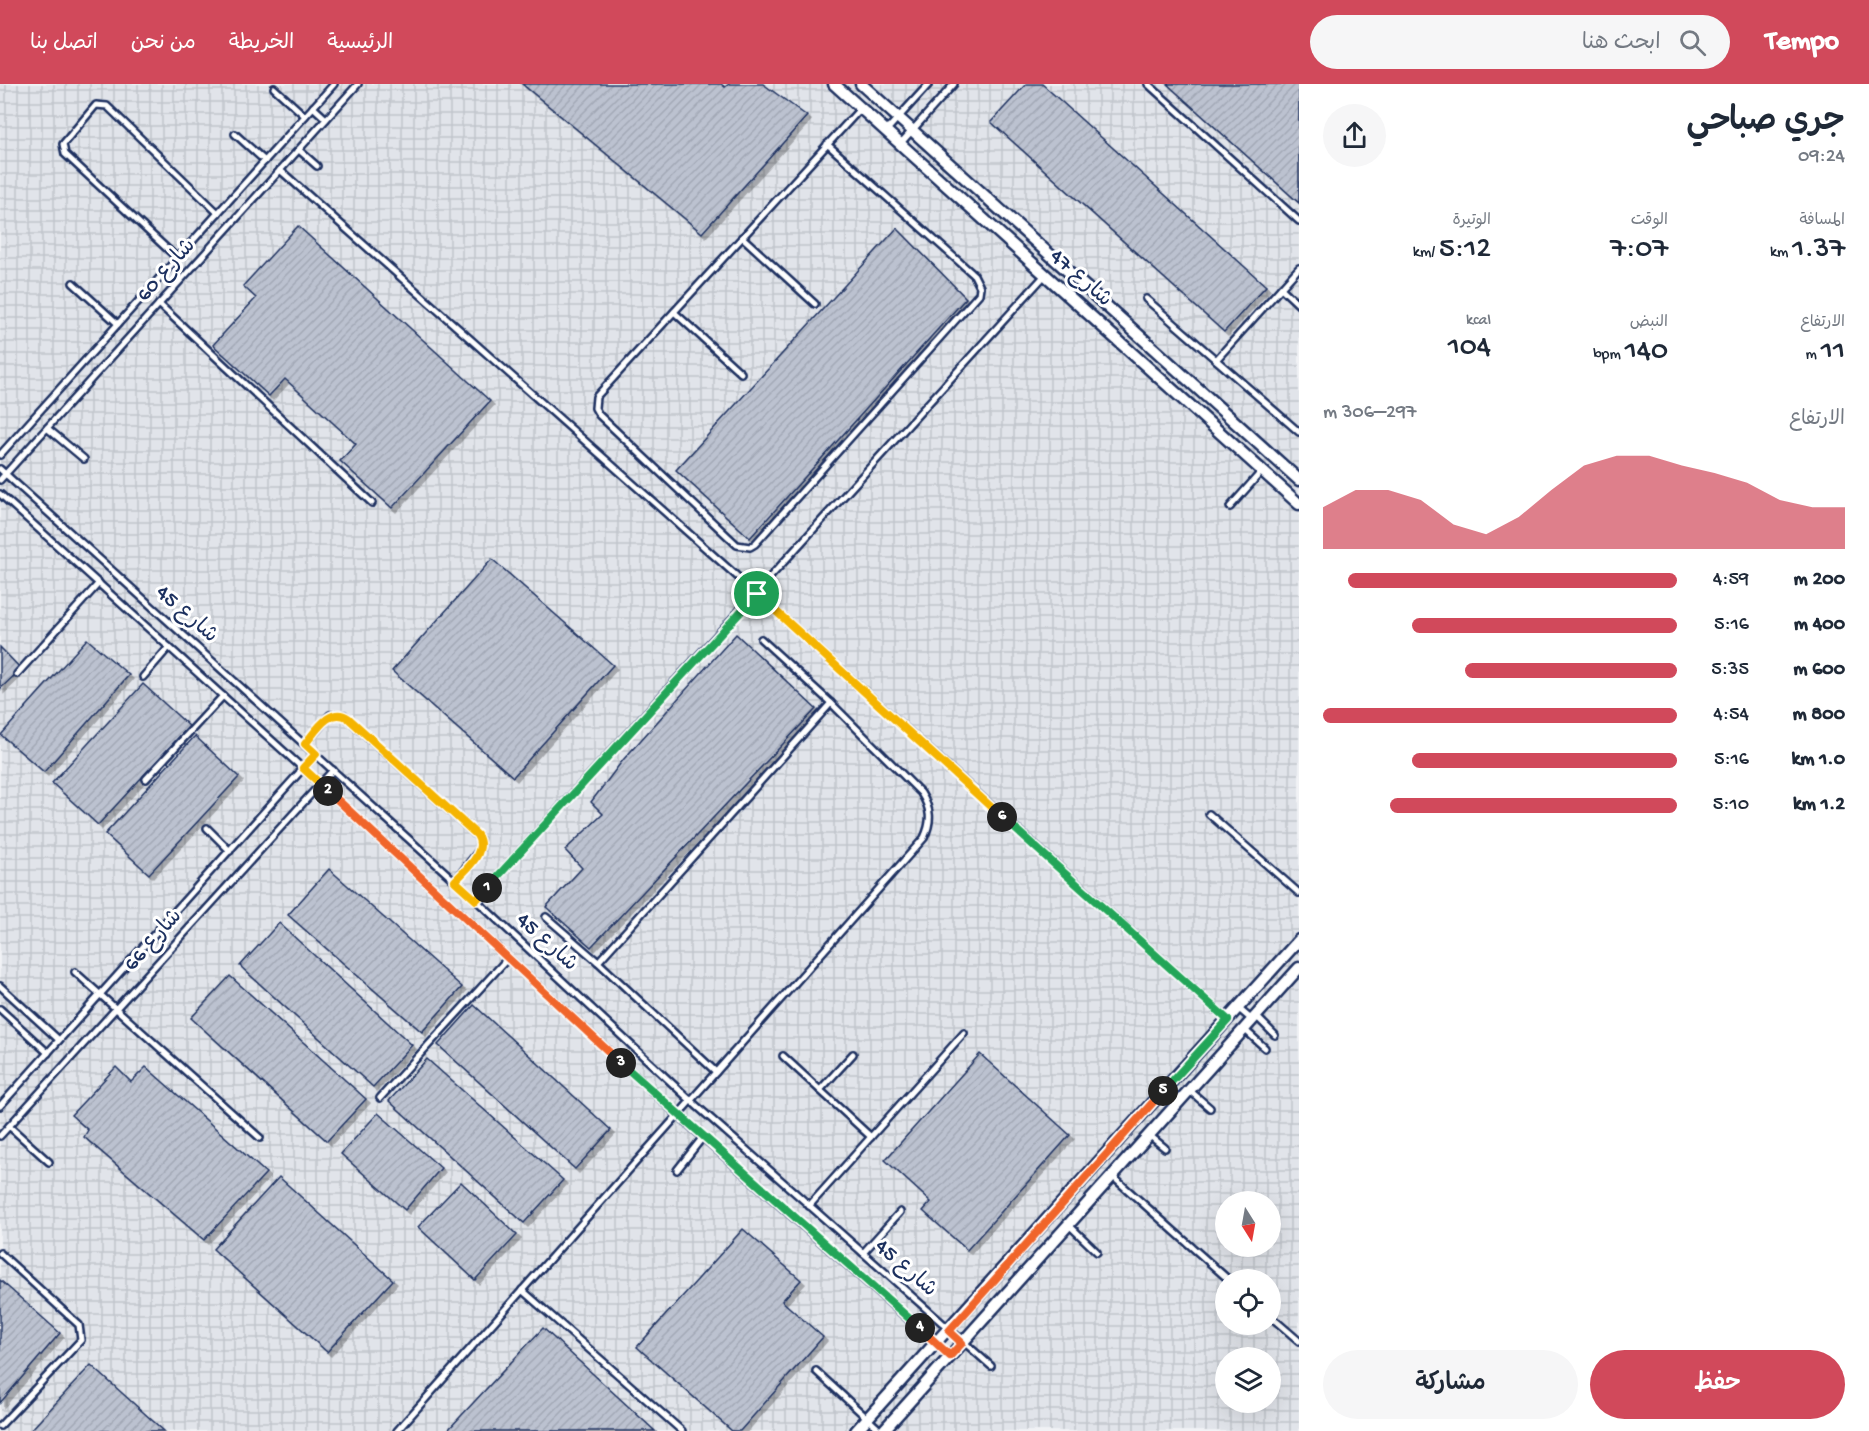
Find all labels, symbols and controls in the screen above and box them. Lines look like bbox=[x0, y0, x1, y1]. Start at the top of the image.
search box bbox=[1310, 15, 1730, 69]
icon: search bbox=[1676, 26, 1709, 59]
text: Tempo bbox=[1766, 26, 1839, 59]
text: ابحث هنا bbox=[1582, 31, 1661, 57]
text: اتصل بنا bbox=[30, 32, 98, 57]
text: من نحن bbox=[131, 32, 196, 57]
text: الخريطة bbox=[229, 32, 294, 57]
text: الرئيسية bbox=[327, 32, 393, 57]
button: share bbox=[1323, 104, 1386, 167]
text: جري صباحي bbox=[1686, 104, 1845, 142]
text: 09:24 bbox=[1798, 146, 1845, 169]
text: الوتيرة bbox=[1452, 212, 1491, 231]
text: الوقت bbox=[1631, 212, 1668, 231]
text: المسافة bbox=[1799, 212, 1845, 231]
text: 5:12 bbox=[1439, 233, 1491, 268]
text: 7:07 bbox=[1610, 233, 1668, 268]
text: 1.37 bbox=[1792, 233, 1845, 268]
street label: شارع 60 bbox=[132, 234, 202, 308]
street label: شارع 47 bbox=[1044, 244, 1116, 314]
text: /km bbox=[1413, 244, 1439, 263]
text: km bbox=[1770, 244, 1792, 263]
text: kcal bbox=[1466, 312, 1491, 331]
text: النبض bbox=[1630, 314, 1668, 333]
text: الارتفاع bbox=[1800, 314, 1845, 333]
text: 104 bbox=[1448, 331, 1491, 366]
text: 140 bbox=[1625, 335, 1668, 370]
text: 11 bbox=[1821, 335, 1845, 370]
text: bpm bbox=[1593, 346, 1625, 365]
text: m bbox=[1806, 346, 1821, 365]
text: 297–306 m bbox=[1323, 402, 1416, 425]
text: الارتفاع bbox=[1789, 409, 1845, 432]
pin bbox=[731, 568, 782, 619]
text: 4:59 bbox=[1713, 569, 1749, 592]
text: 200 m bbox=[1794, 569, 1845, 592]
icon: arrive bbox=[740, 577, 773, 610]
street label: شارع 45 bbox=[150, 580, 222, 650]
text: 5:16 bbox=[1714, 614, 1749, 637]
text: 400 m bbox=[1794, 614, 1845, 637]
text: 5:35 bbox=[1711, 659, 1749, 682]
text: 600 m bbox=[1793, 659, 1845, 682]
text: 4:54 bbox=[1713, 704, 1749, 727]
text: 800 m bbox=[1792, 704, 1845, 727]
text: 5:16 bbox=[1714, 749, 1749, 772]
text: 1.0 km bbox=[1791, 749, 1845, 772]
pin: 2 bbox=[313, 776, 343, 806]
text: 2 bbox=[324, 781, 332, 800]
text: 5:10 bbox=[1713, 794, 1749, 817]
text: 1.2 km bbox=[1793, 794, 1845, 817]
pin: 6 bbox=[987, 802, 1017, 832]
text: 6 bbox=[998, 807, 1006, 826]
pin: 1 bbox=[472, 873, 502, 903]
text: 1 bbox=[484, 878, 490, 897]
street label: شارع 66 bbox=[119, 904, 189, 978]
street label: شارع 45 bbox=[510, 908, 582, 978]
pin: 3 bbox=[606, 1048, 636, 1078]
text: 3 bbox=[617, 1053, 625, 1072]
pin: 5 bbox=[1148, 1076, 1178, 1106]
text: 5 bbox=[1159, 1081, 1167, 1100]
north arrow bbox=[1215, 1191, 1281, 1257]
map controls bbox=[1215, 1191, 1281, 1413]
street label: شارع 45 bbox=[869, 1234, 941, 1304]
button: locate bbox=[1215, 1269, 1281, 1335]
pin: 4 bbox=[905, 1313, 935, 1343]
text: 4 bbox=[916, 1318, 924, 1337]
button: layers bbox=[1215, 1347, 1281, 1413]
button: مشاركة bbox=[1323, 1350, 1578, 1419]
button: حفظ bbox=[1590, 1350, 1845, 1419]

